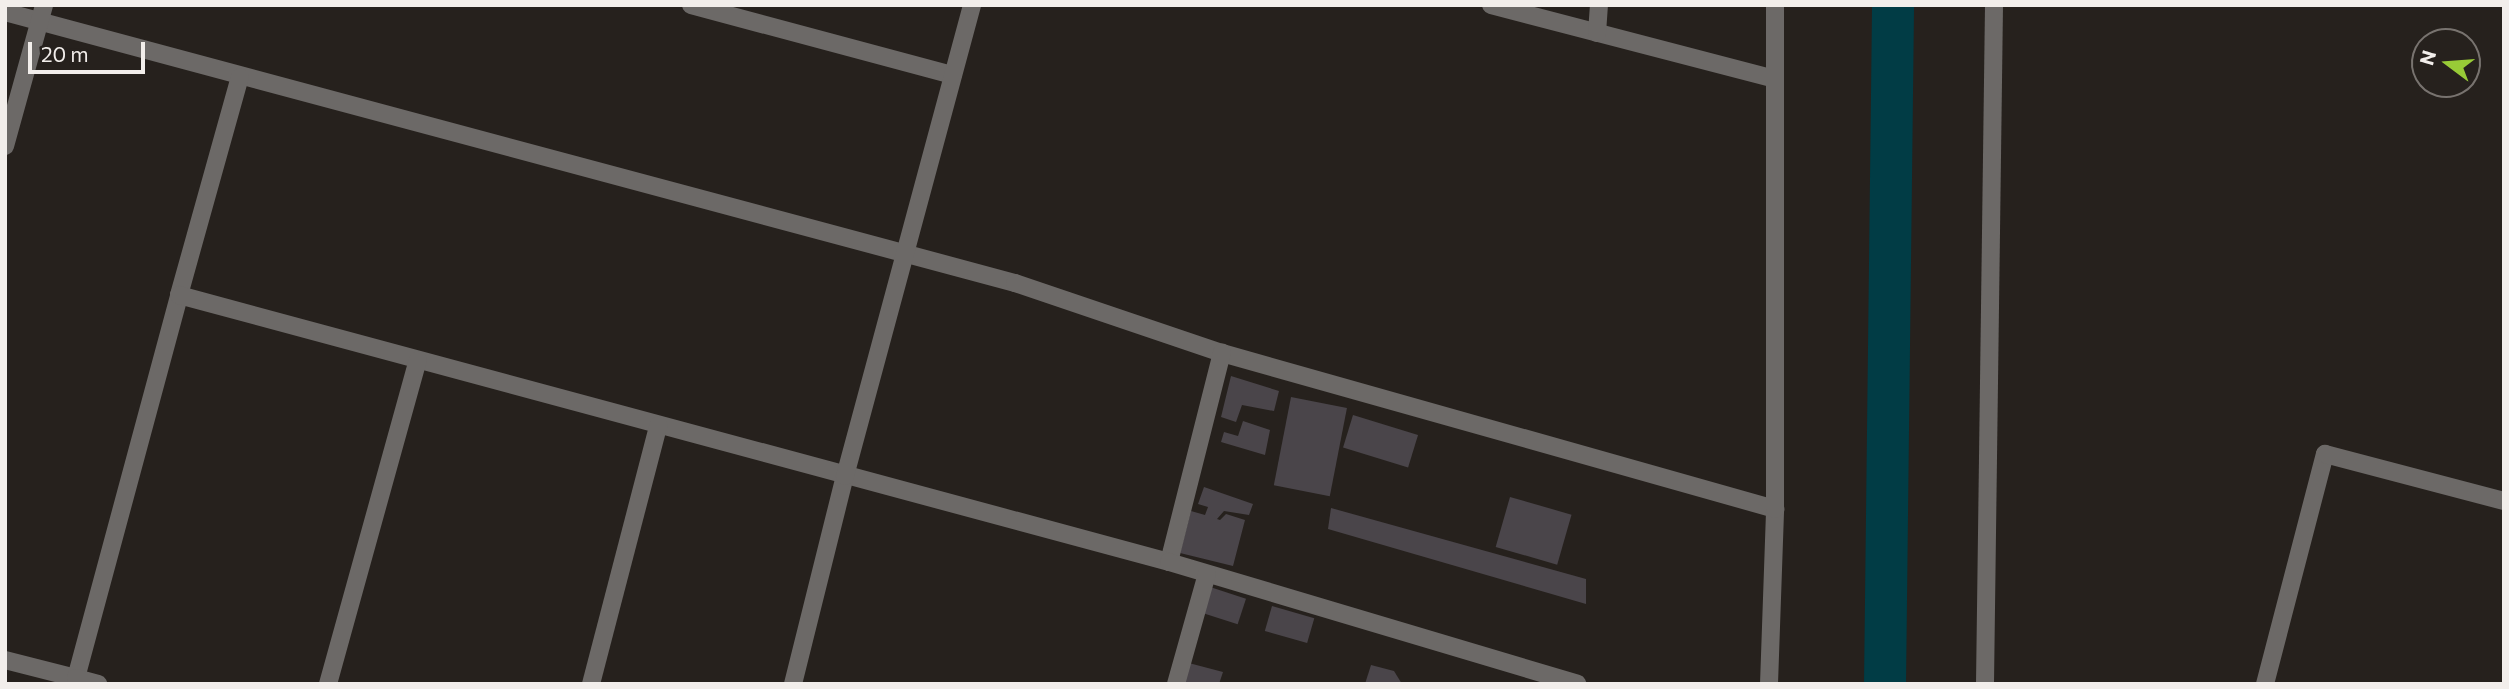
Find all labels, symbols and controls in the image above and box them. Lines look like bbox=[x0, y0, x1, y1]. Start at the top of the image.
scale bar bbox=[32, 28, 149, 72]
north arrow bbox=[2411, 28, 2481, 98]
text: 20 m bbox=[41, 41, 89, 66]
text: N bbox=[2414, 48, 2440, 68]

